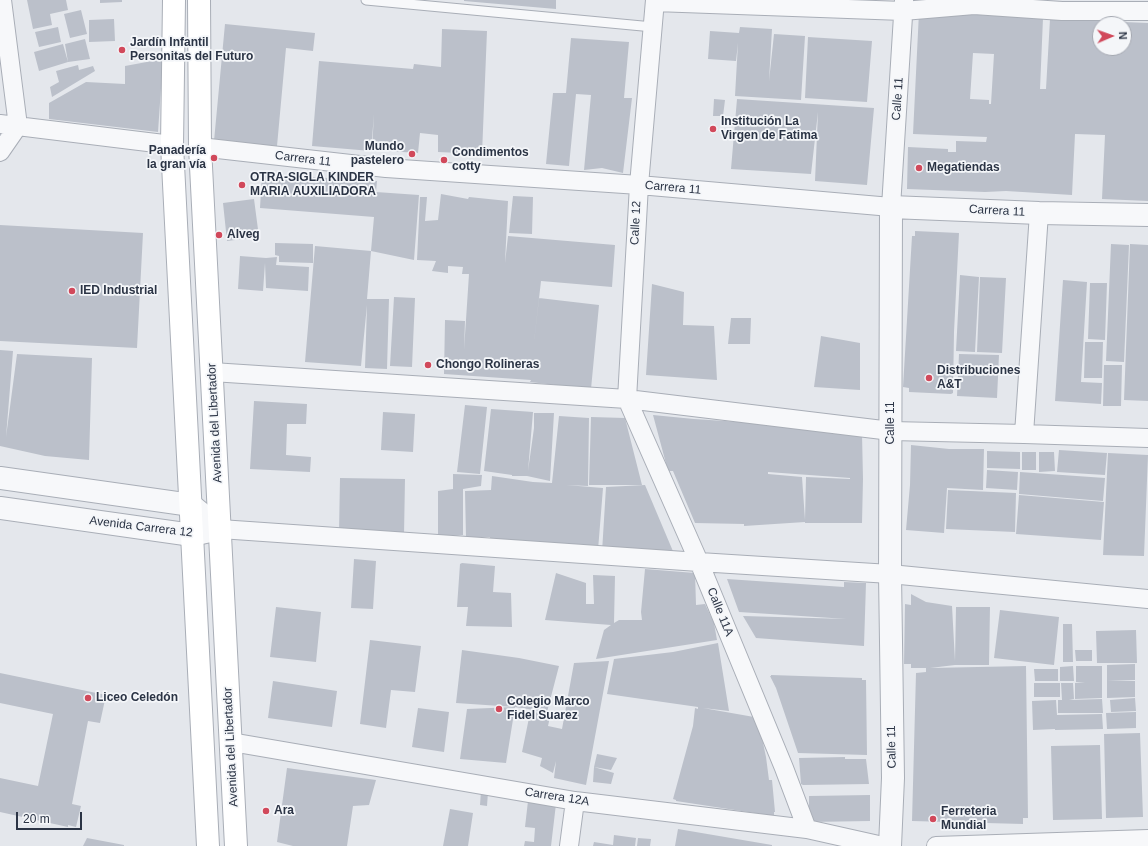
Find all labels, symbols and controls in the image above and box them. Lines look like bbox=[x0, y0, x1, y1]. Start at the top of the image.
north arrow bbox=[1092, 16, 1132, 56]
text: N bbox=[1117, 31, 1129, 40]
place label: Jardín Infantil Personitas del Futuro bbox=[130, 36, 253, 64]
marker: Jardín Infantil Personitas del Futuro bbox=[117, 45, 127, 55]
street label: Calle 11 bbox=[889, 77, 907, 121]
place label: Institución La Virgen de Fatima bbox=[721, 115, 817, 143]
marker: Institución La Virgen de Fatima bbox=[708, 124, 718, 134]
place label: Mundo pastelero bbox=[351, 140, 404, 168]
place label: Panadería la gran vía bbox=[147, 144, 206, 172]
place label: Condimentos cotty bbox=[452, 146, 529, 174]
street label: Carrera 11 bbox=[274, 148, 332, 170]
marker: Mundo pastelero bbox=[407, 149, 417, 159]
marker: Panadería la gran vía bbox=[209, 153, 219, 163]
marker: Condimentos cotty bbox=[439, 155, 449, 165]
place label: Megatiendas bbox=[927, 161, 1000, 175]
marker: Megatiendas bbox=[914, 163, 924, 173]
place label: OTRA-SIGLA KINDER MARIA AUXILIADORA bbox=[250, 171, 376, 199]
street label: Carrera 11 bbox=[644, 178, 702, 198]
marker: OTRA-SIGLA KINDER MARIA AUXILIADORA bbox=[237, 180, 247, 190]
street label: Calle 12 bbox=[628, 201, 644, 245]
street label: Carrera 11 bbox=[968, 202, 1026, 220]
place label: Alveg bbox=[227, 228, 260, 242]
marker: Alveg bbox=[214, 230, 224, 240]
place label: IED Industrial bbox=[80, 284, 157, 298]
marker: IED Industrial bbox=[67, 286, 77, 296]
place label: Chongo Rolineras bbox=[436, 358, 539, 372]
marker: Chongo Rolineras bbox=[423, 360, 433, 370]
street label: Avenida del Libertador bbox=[205, 363, 225, 483]
place label: Distribuciones A&T bbox=[937, 364, 1020, 392]
marker: Distribuciones A&T bbox=[924, 373, 934, 383]
street label: Calle 11 bbox=[884, 401, 898, 445]
street label: Avenida Carrera 12 bbox=[89, 514, 193, 540]
street label: Calle 11A bbox=[704, 586, 736, 638]
street label: Avenida del Libertador bbox=[221, 687, 241, 807]
place label: Liceo Celedón bbox=[96, 691, 178, 705]
marker: Liceo Celedón bbox=[83, 693, 93, 703]
place label: Colegio Marco Fidel Suarez bbox=[507, 695, 590, 723]
marker: Colegio Marco Fidel Suarez bbox=[494, 704, 504, 714]
street label: Calle 11 bbox=[884, 725, 900, 769]
street label: Carrera 12A bbox=[524, 785, 590, 809]
scale bar bbox=[18, 804, 84, 830]
place label: Ara bbox=[274, 804, 294, 818]
place label: Ferreteria Mundial bbox=[941, 805, 996, 833]
marker: Ara bbox=[261, 806, 271, 816]
text: 20 m bbox=[23, 812, 50, 826]
marker: Ferreteria Mundial bbox=[928, 814, 938, 824]

